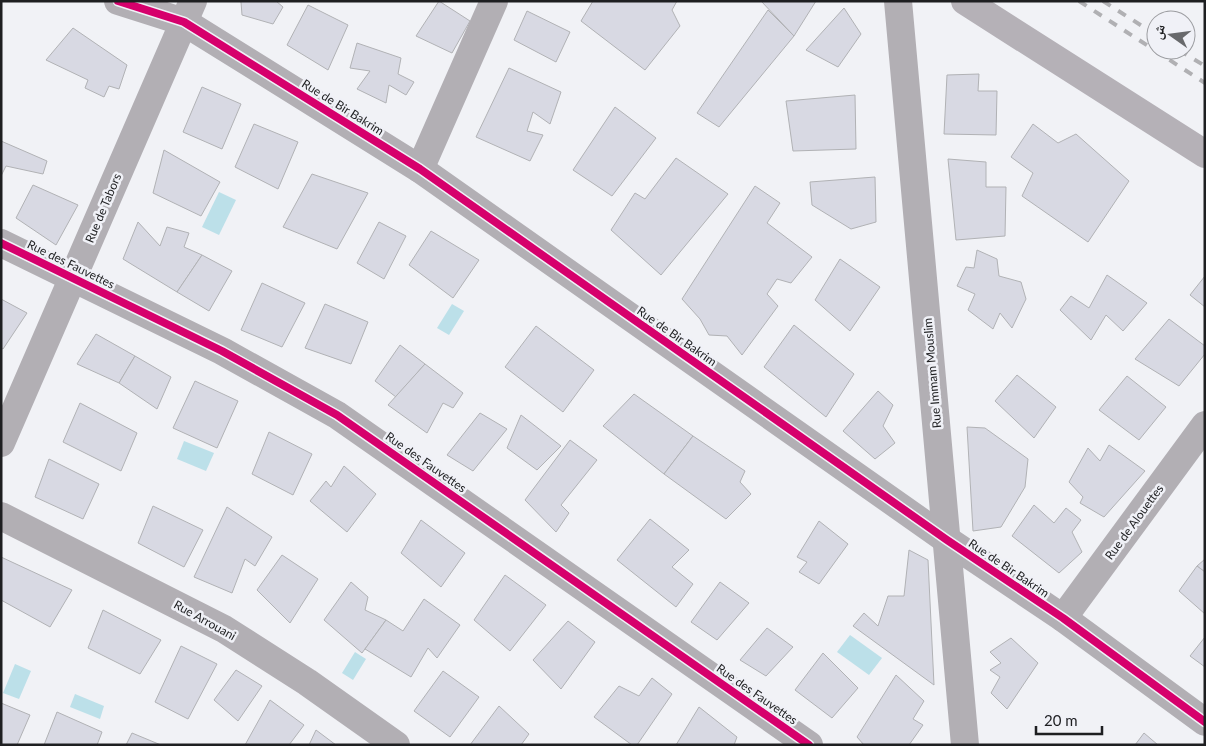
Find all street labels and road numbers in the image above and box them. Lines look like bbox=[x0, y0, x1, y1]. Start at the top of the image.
street label: Rue de Bir Bakrim bbox=[299, 76, 387, 138]
street label: Rue de Tabors bbox=[82, 171, 124, 245]
street label: Rue des Fauvettes bbox=[25, 236, 117, 292]
street label: Rue de Bir Bakrim bbox=[634, 303, 720, 369]
street label: Rue Immam Mouslim bbox=[920, 317, 944, 429]
street label: Rue des Fauvettes bbox=[383, 429, 469, 495]
street label: Rue de Alouettes bbox=[1102, 481, 1166, 563]
street label: Rue de Bir Bakrim bbox=[966, 535, 1052, 601]
street label: Rue Arrouani bbox=[171, 597, 239, 643]
street label: Rue des Fauvettes bbox=[714, 661, 800, 727]

